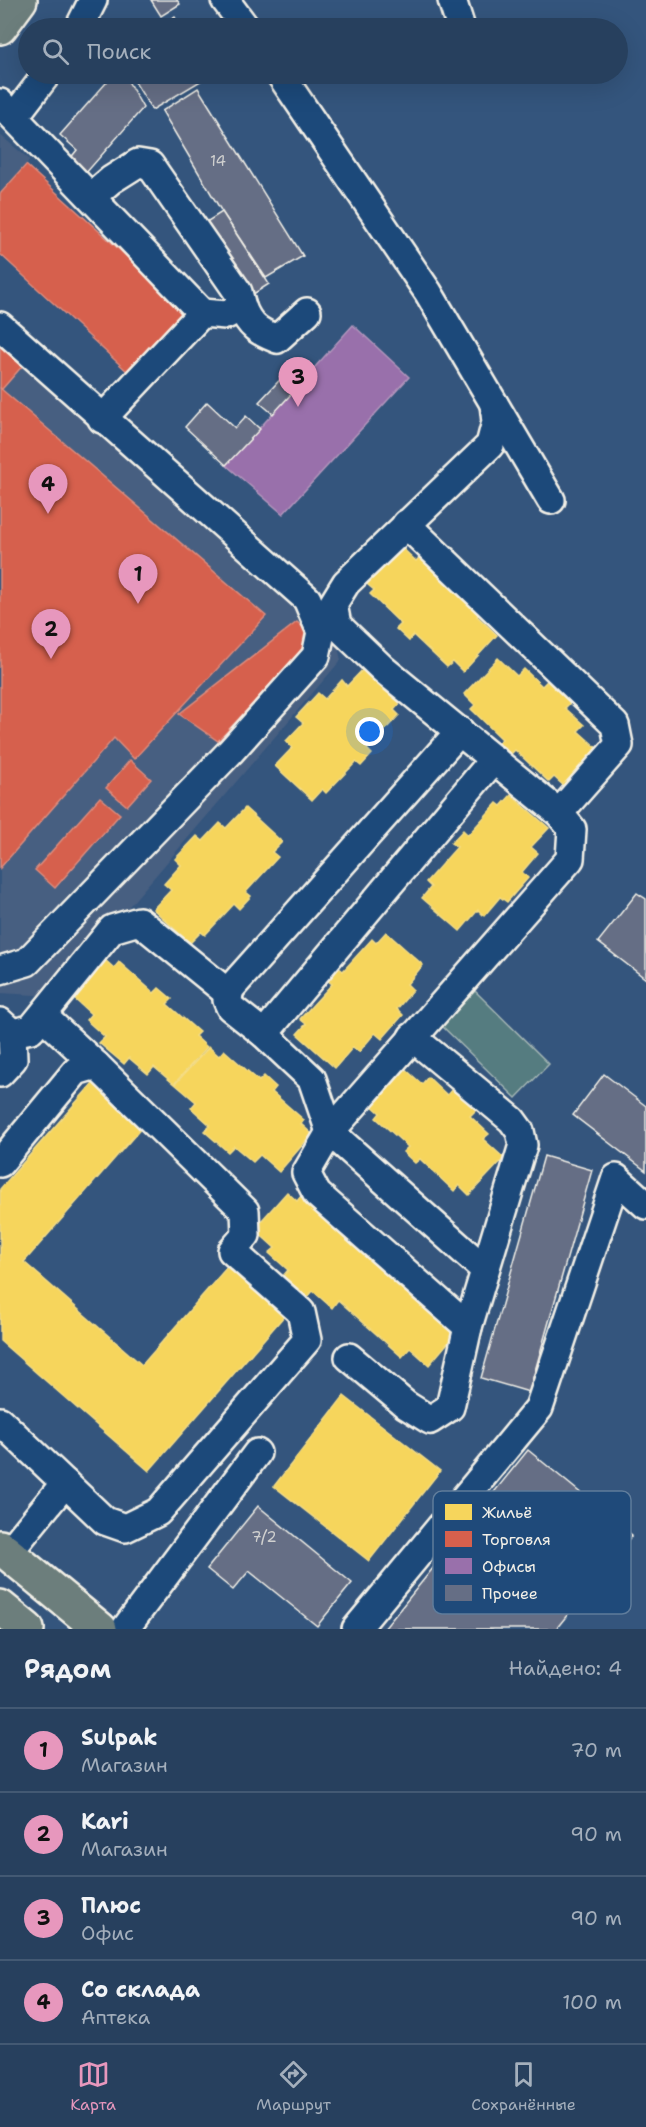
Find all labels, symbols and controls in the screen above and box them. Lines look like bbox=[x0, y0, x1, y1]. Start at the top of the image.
search box bbox=[18, 18, 628, 84]
icon: search bbox=[39, 35, 72, 68]
text: Поиск bbox=[87, 37, 151, 66]
house number: 14 bbox=[210, 151, 226, 171]
pin: 3 bbox=[278, 358, 318, 407]
pin: 4 bbox=[28, 464, 68, 514]
pin: 1 bbox=[118, 554, 158, 604]
pin: 2 bbox=[32, 610, 70, 659]
your location bbox=[355, 717, 384, 746]
legend bbox=[433, 1491, 631, 1614]
text: Жильё bbox=[482, 1502, 532, 1523]
house number: 7/2 bbox=[251, 1527, 277, 1547]
text: Торговля bbox=[482, 1529, 551, 1550]
text: Офисы bbox=[482, 1556, 536, 1577]
text: Прочее bbox=[482, 1583, 538, 1604]
text: Рядом bbox=[24, 1651, 111, 1686]
text: Найдено: 4 bbox=[509, 1655, 622, 1681]
text: Sulpak bbox=[81, 1723, 158, 1752]
text: 1 bbox=[39, 1737, 48, 1763]
text: 70 m bbox=[570, 1737, 622, 1763]
text: Магазин bbox=[81, 1752, 168, 1778]
text: Kari bbox=[81, 1807, 129, 1836]
text: 2 bbox=[37, 1821, 51, 1847]
text: 90 m bbox=[570, 1821, 622, 1847]
text: Магазин bbox=[81, 1836, 168, 1862]
text: Плюс bbox=[81, 1891, 141, 1920]
text: 3 bbox=[37, 1905, 51, 1931]
text: 90 m bbox=[570, 1905, 622, 1931]
text: Офис bbox=[81, 1920, 134, 1946]
text: Со склада bbox=[81, 1975, 200, 2004]
text: 4 bbox=[37, 1989, 51, 2015]
text: 100 m bbox=[562, 1989, 622, 2015]
text: Аптека bbox=[81, 2004, 150, 2030]
tab: Карта bbox=[70, 2058, 116, 2115]
tab: Маршрут bbox=[256, 2058, 331, 2115]
tab: Сохранённые bbox=[471, 2058, 576, 2115]

